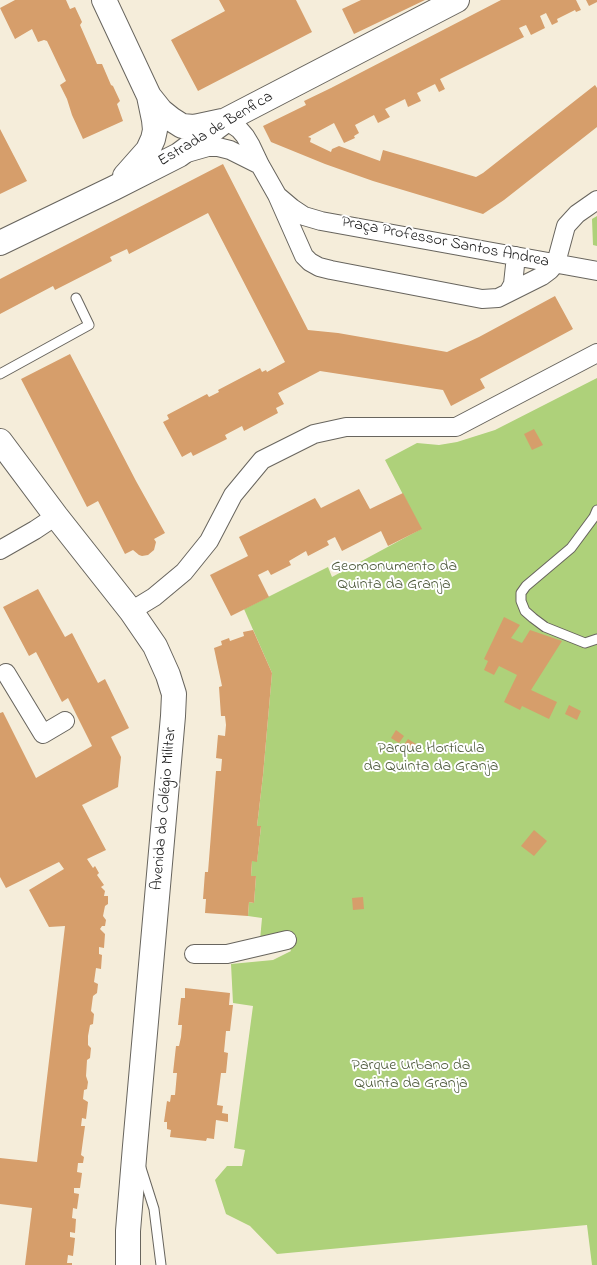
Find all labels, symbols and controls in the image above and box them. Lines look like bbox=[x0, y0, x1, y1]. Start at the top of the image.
street label: Estrada de Benfica bbox=[155, 88, 277, 172]
street label: Praça Professor Santos Andrea bbox=[339, 213, 551, 273]
park label: Geomonumento da Quinta da Granja bbox=[331, 557, 457, 595]
street label: Avenida do Colégio Militar bbox=[148, 727, 182, 891]
park label: Parque Hortícula da Quinta da Granja bbox=[364, 739, 498, 777]
park label: Parque Urbano da Quinta da Granja bbox=[352, 1056, 470, 1094]

